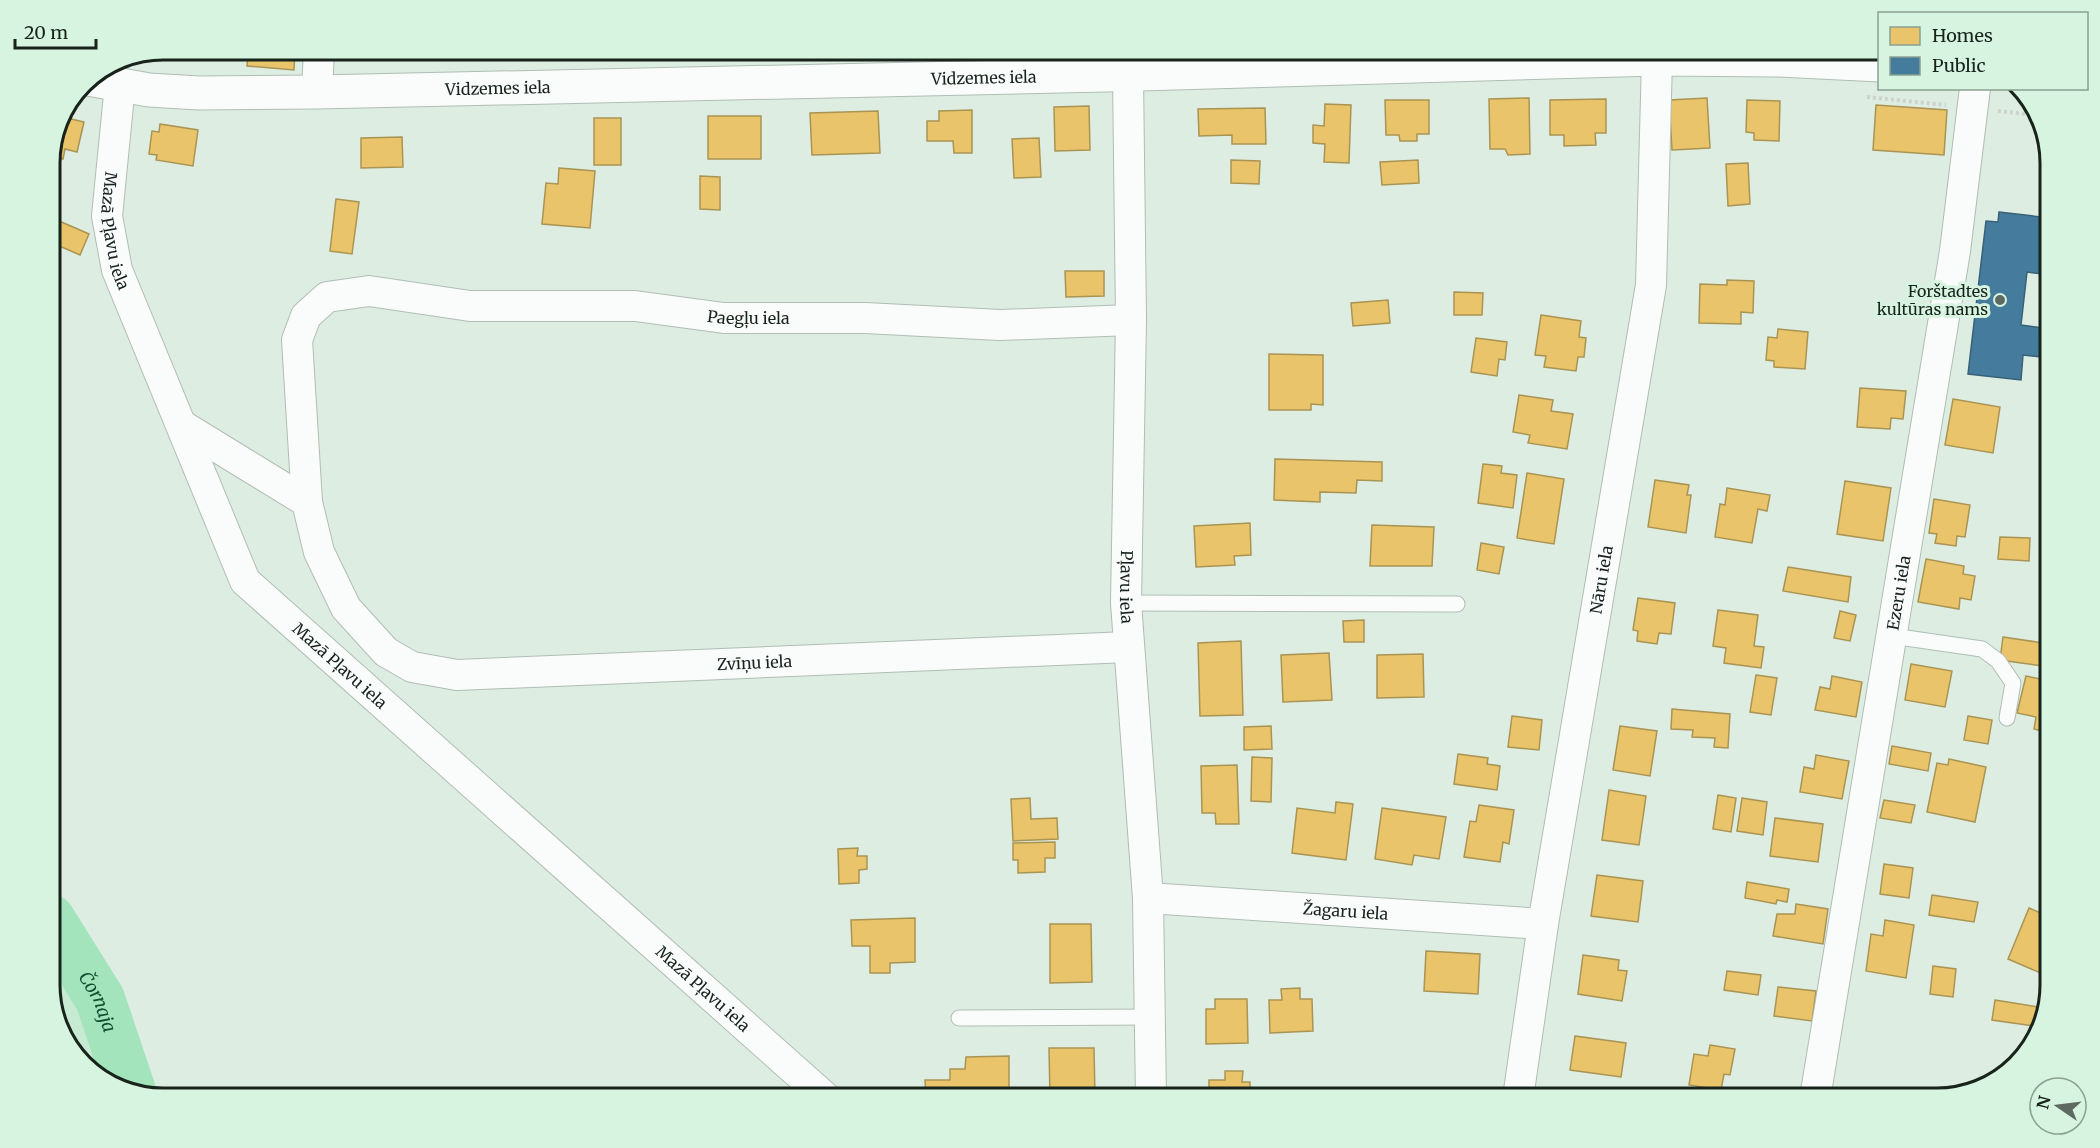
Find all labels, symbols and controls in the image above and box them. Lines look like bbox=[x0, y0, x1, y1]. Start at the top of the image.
scale bar bbox=[15, 12, 96, 50]
legend bbox=[1878, 12, 2088, 90]
text: 20 m bbox=[24, 21, 68, 44]
text: Homes bbox=[1932, 24, 1993, 47]
text: Public bbox=[1932, 54, 1986, 77]
street label: Vidzemes iela bbox=[930, 66, 1037, 89]
street label: Vidzemes iela bbox=[444, 77, 551, 99]
street label: Mazā Pļavu iela bbox=[97, 171, 134, 293]
place label: Forštadtes kultūras nams bbox=[1877, 281, 1988, 319]
marker: Forštadtes kultūras nams bbox=[1993, 293, 2007, 307]
street label: Paegļu iela bbox=[706, 306, 790, 329]
street label: Nāru iela bbox=[1586, 544, 1617, 615]
street label: Pļavu iela bbox=[1116, 550, 1138, 625]
street label: Ezeru iela bbox=[1882, 554, 1915, 632]
street label: Mazā Pļavu iela bbox=[289, 618, 392, 713]
street label: Zvīņu iela bbox=[717, 651, 793, 674]
street label: Žagaru iela bbox=[1302, 898, 1389, 924]
street label: Mazā Pļavu iela bbox=[652, 941, 755, 1036]
water label: Čornaja bbox=[74, 967, 122, 1035]
north arrow bbox=[2028, 1076, 2088, 1136]
text: N bbox=[2032, 1093, 2055, 1111]

